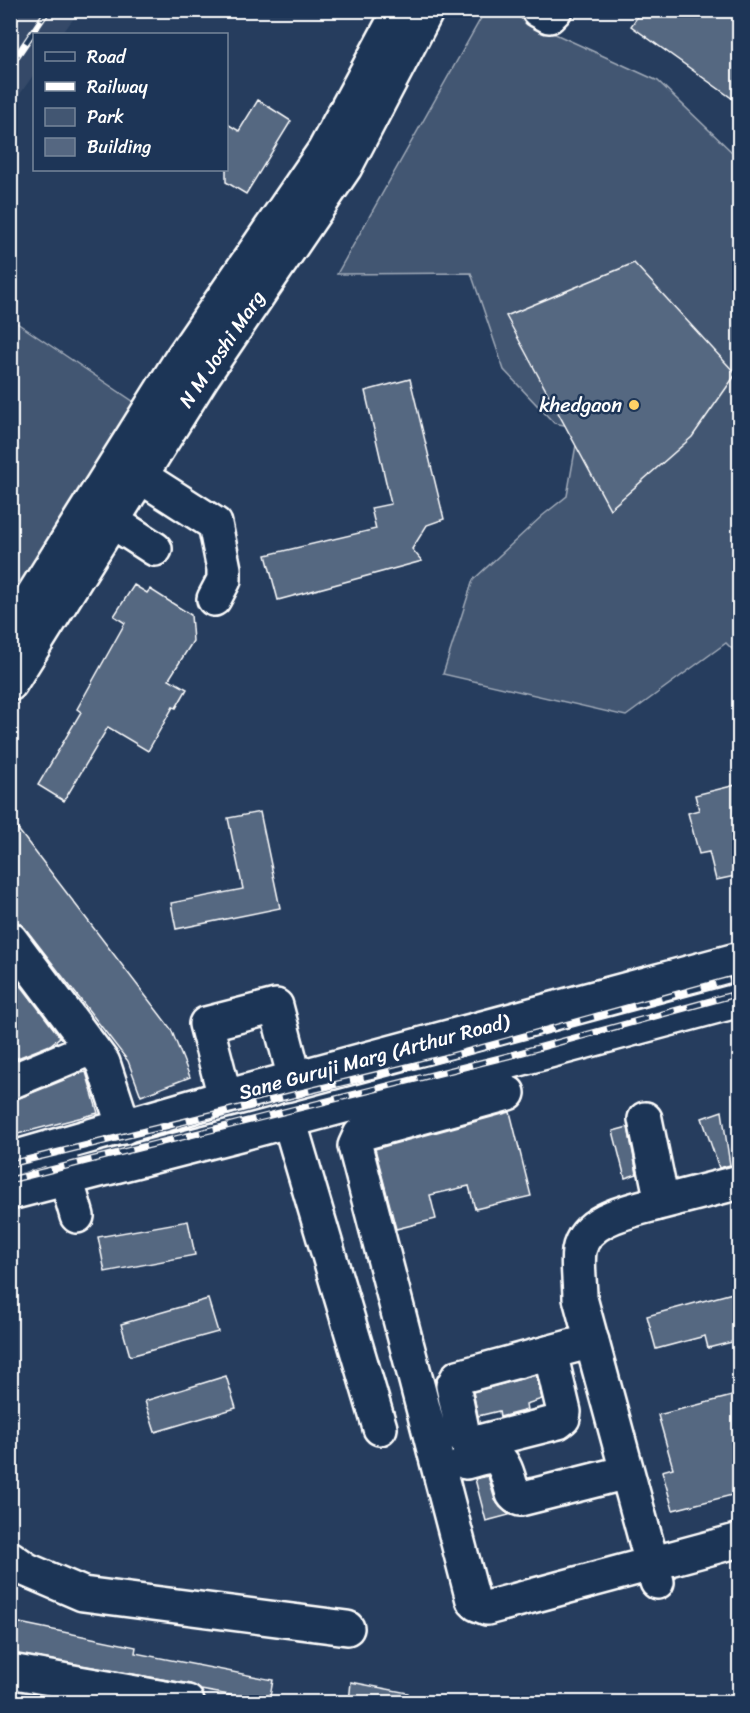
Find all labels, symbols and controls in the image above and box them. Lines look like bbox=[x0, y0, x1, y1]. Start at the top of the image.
legend bbox=[33, 33, 228, 171]
text: Road bbox=[87, 41, 127, 73]
text: Railway bbox=[87, 71, 149, 103]
text: Park bbox=[87, 101, 124, 133]
text: Building bbox=[87, 131, 151, 163]
street label: N M Joshi Marg bbox=[169, 283, 275, 415]
place label: khedgaon bbox=[539, 388, 622, 423]
marker: khedgaon bbox=[627, 398, 641, 412]
street label: Sane Guruji Marg (Arthur Road) bbox=[235, 1004, 514, 1110]

